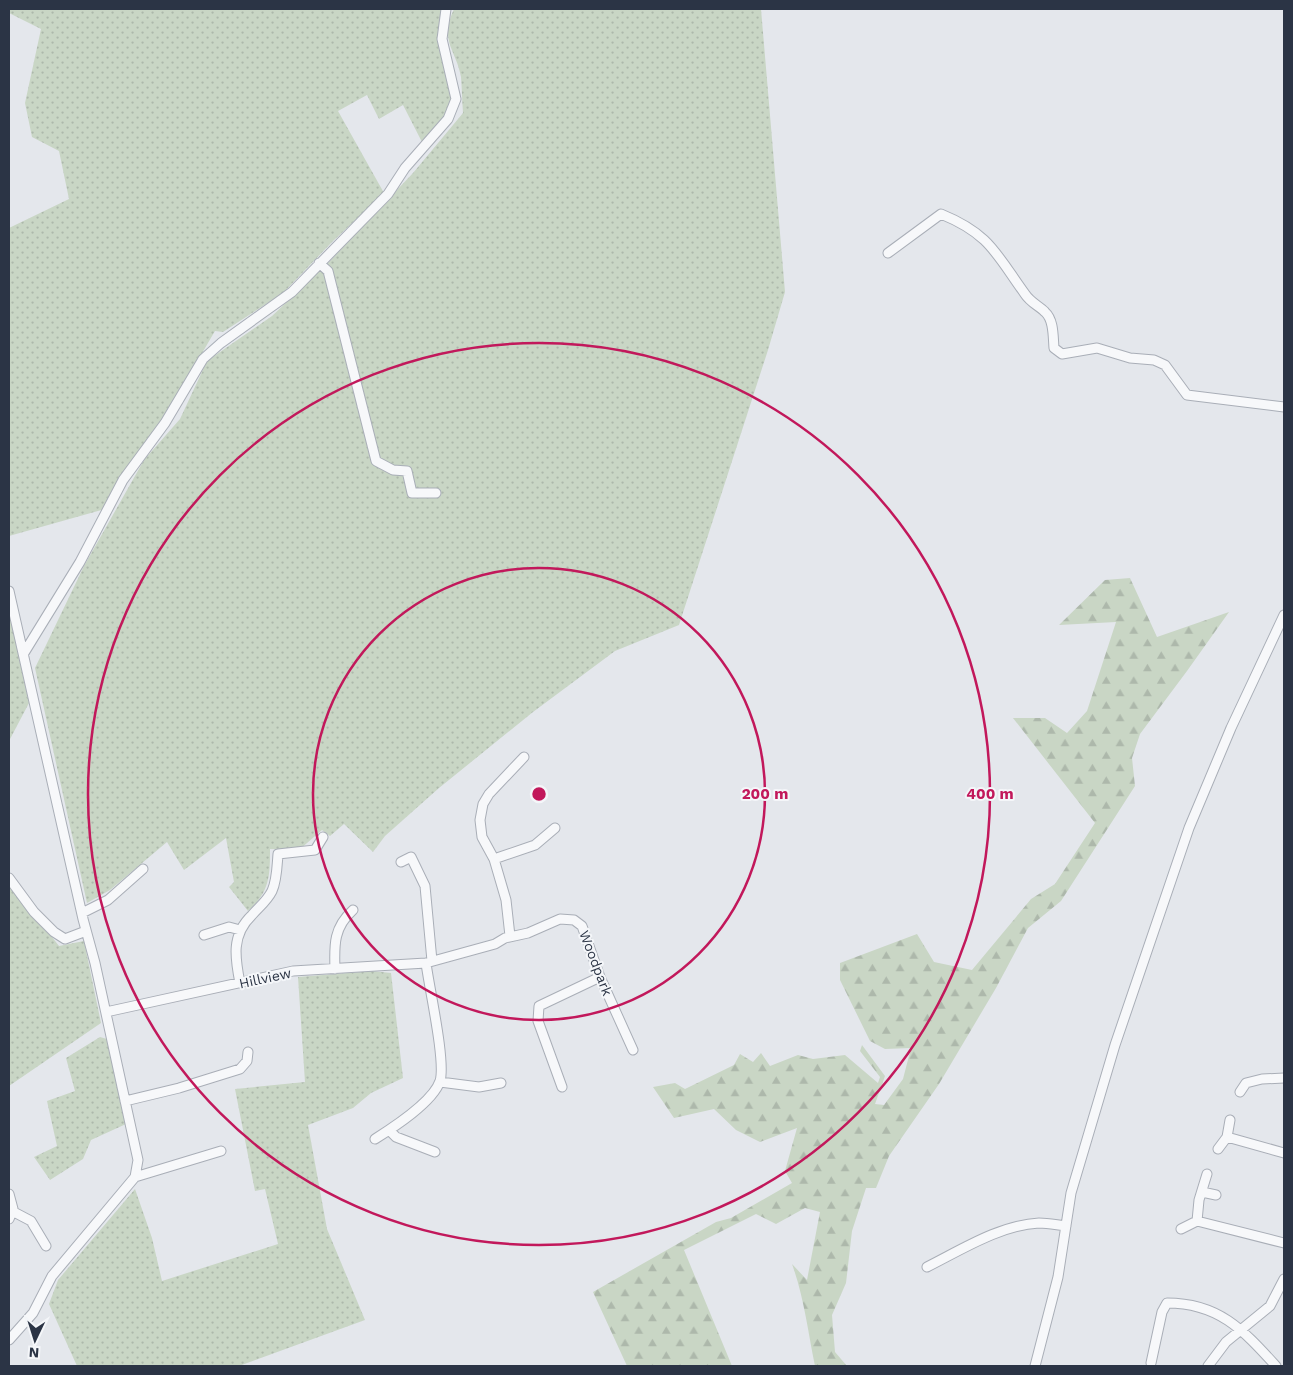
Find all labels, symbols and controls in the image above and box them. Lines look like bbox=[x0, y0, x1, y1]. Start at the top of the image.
centre of rings bbox=[530, 785, 548, 803]
text: 200 m bbox=[742, 785, 788, 803]
text: 400 m bbox=[966, 785, 1014, 803]
street label: Woodpark bbox=[576, 928, 616, 998]
street label: Hillview bbox=[237, 965, 293, 991]
north arrow bbox=[10, 1315, 60, 1365]
text: N bbox=[28, 1345, 40, 1361]

